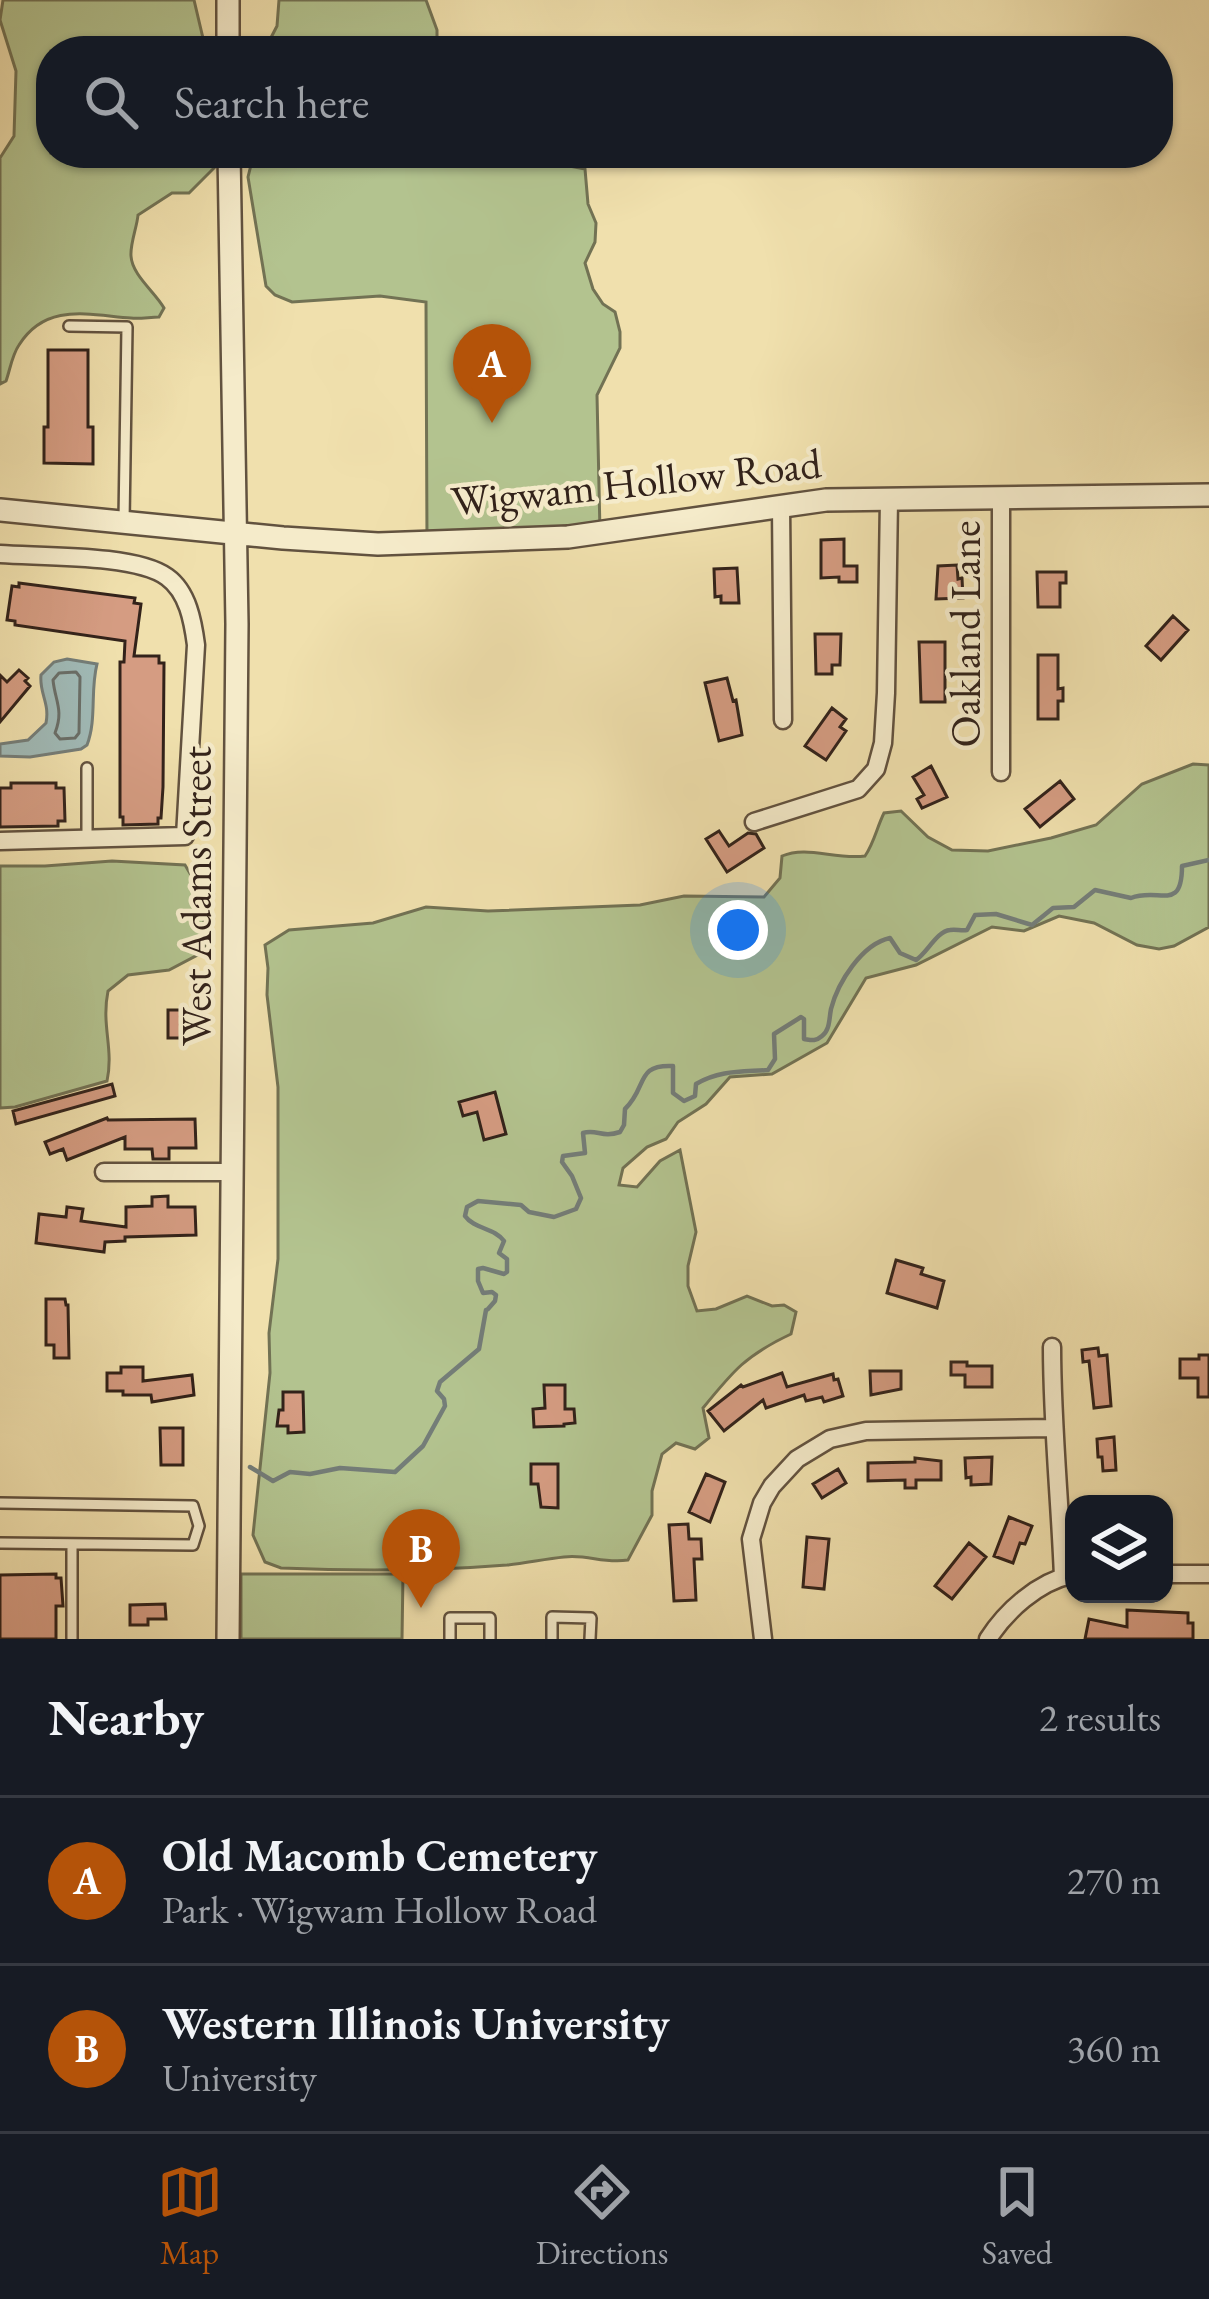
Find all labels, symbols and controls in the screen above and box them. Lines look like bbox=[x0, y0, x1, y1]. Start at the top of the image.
search box bbox=[36, 36, 1173, 168]
icon: search bbox=[78, 69, 144, 135]
text: Search here bbox=[174, 73, 369, 131]
pin: A bbox=[453, 324, 531, 423]
street label: Wigwam Hollow Road bbox=[448, 435, 824, 529]
street label: Oakland Lane bbox=[938, 520, 993, 748]
street label: West Adams Street bbox=[169, 746, 224, 1046]
your location bbox=[708, 900, 768, 960]
map controls bbox=[1065, 1495, 1173, 1603]
button: layers bbox=[1065, 1495, 1173, 1603]
pin: B bbox=[382, 1509, 460, 1608]
text: Nearby bbox=[48, 1684, 204, 1750]
text: 2 results bbox=[1039, 1692, 1161, 1743]
text: Old Macomb Cemetery bbox=[162, 1826, 597, 1884]
text: A bbox=[73, 1855, 101, 1906]
text: 270 m bbox=[1067, 1855, 1161, 1906]
text: Park · Wigwam Hollow Road bbox=[162, 1884, 597, 1935]
text: Western Illinois University bbox=[162, 1994, 670, 2052]
text: B bbox=[75, 2023, 99, 2074]
text: 360 m bbox=[1067, 2023, 1161, 2074]
text: University bbox=[162, 2052, 317, 2103]
tab: Map bbox=[157, 2159, 223, 2274]
tab: Directions bbox=[536, 2159, 669, 2274]
tab: Saved bbox=[982, 2159, 1052, 2274]

